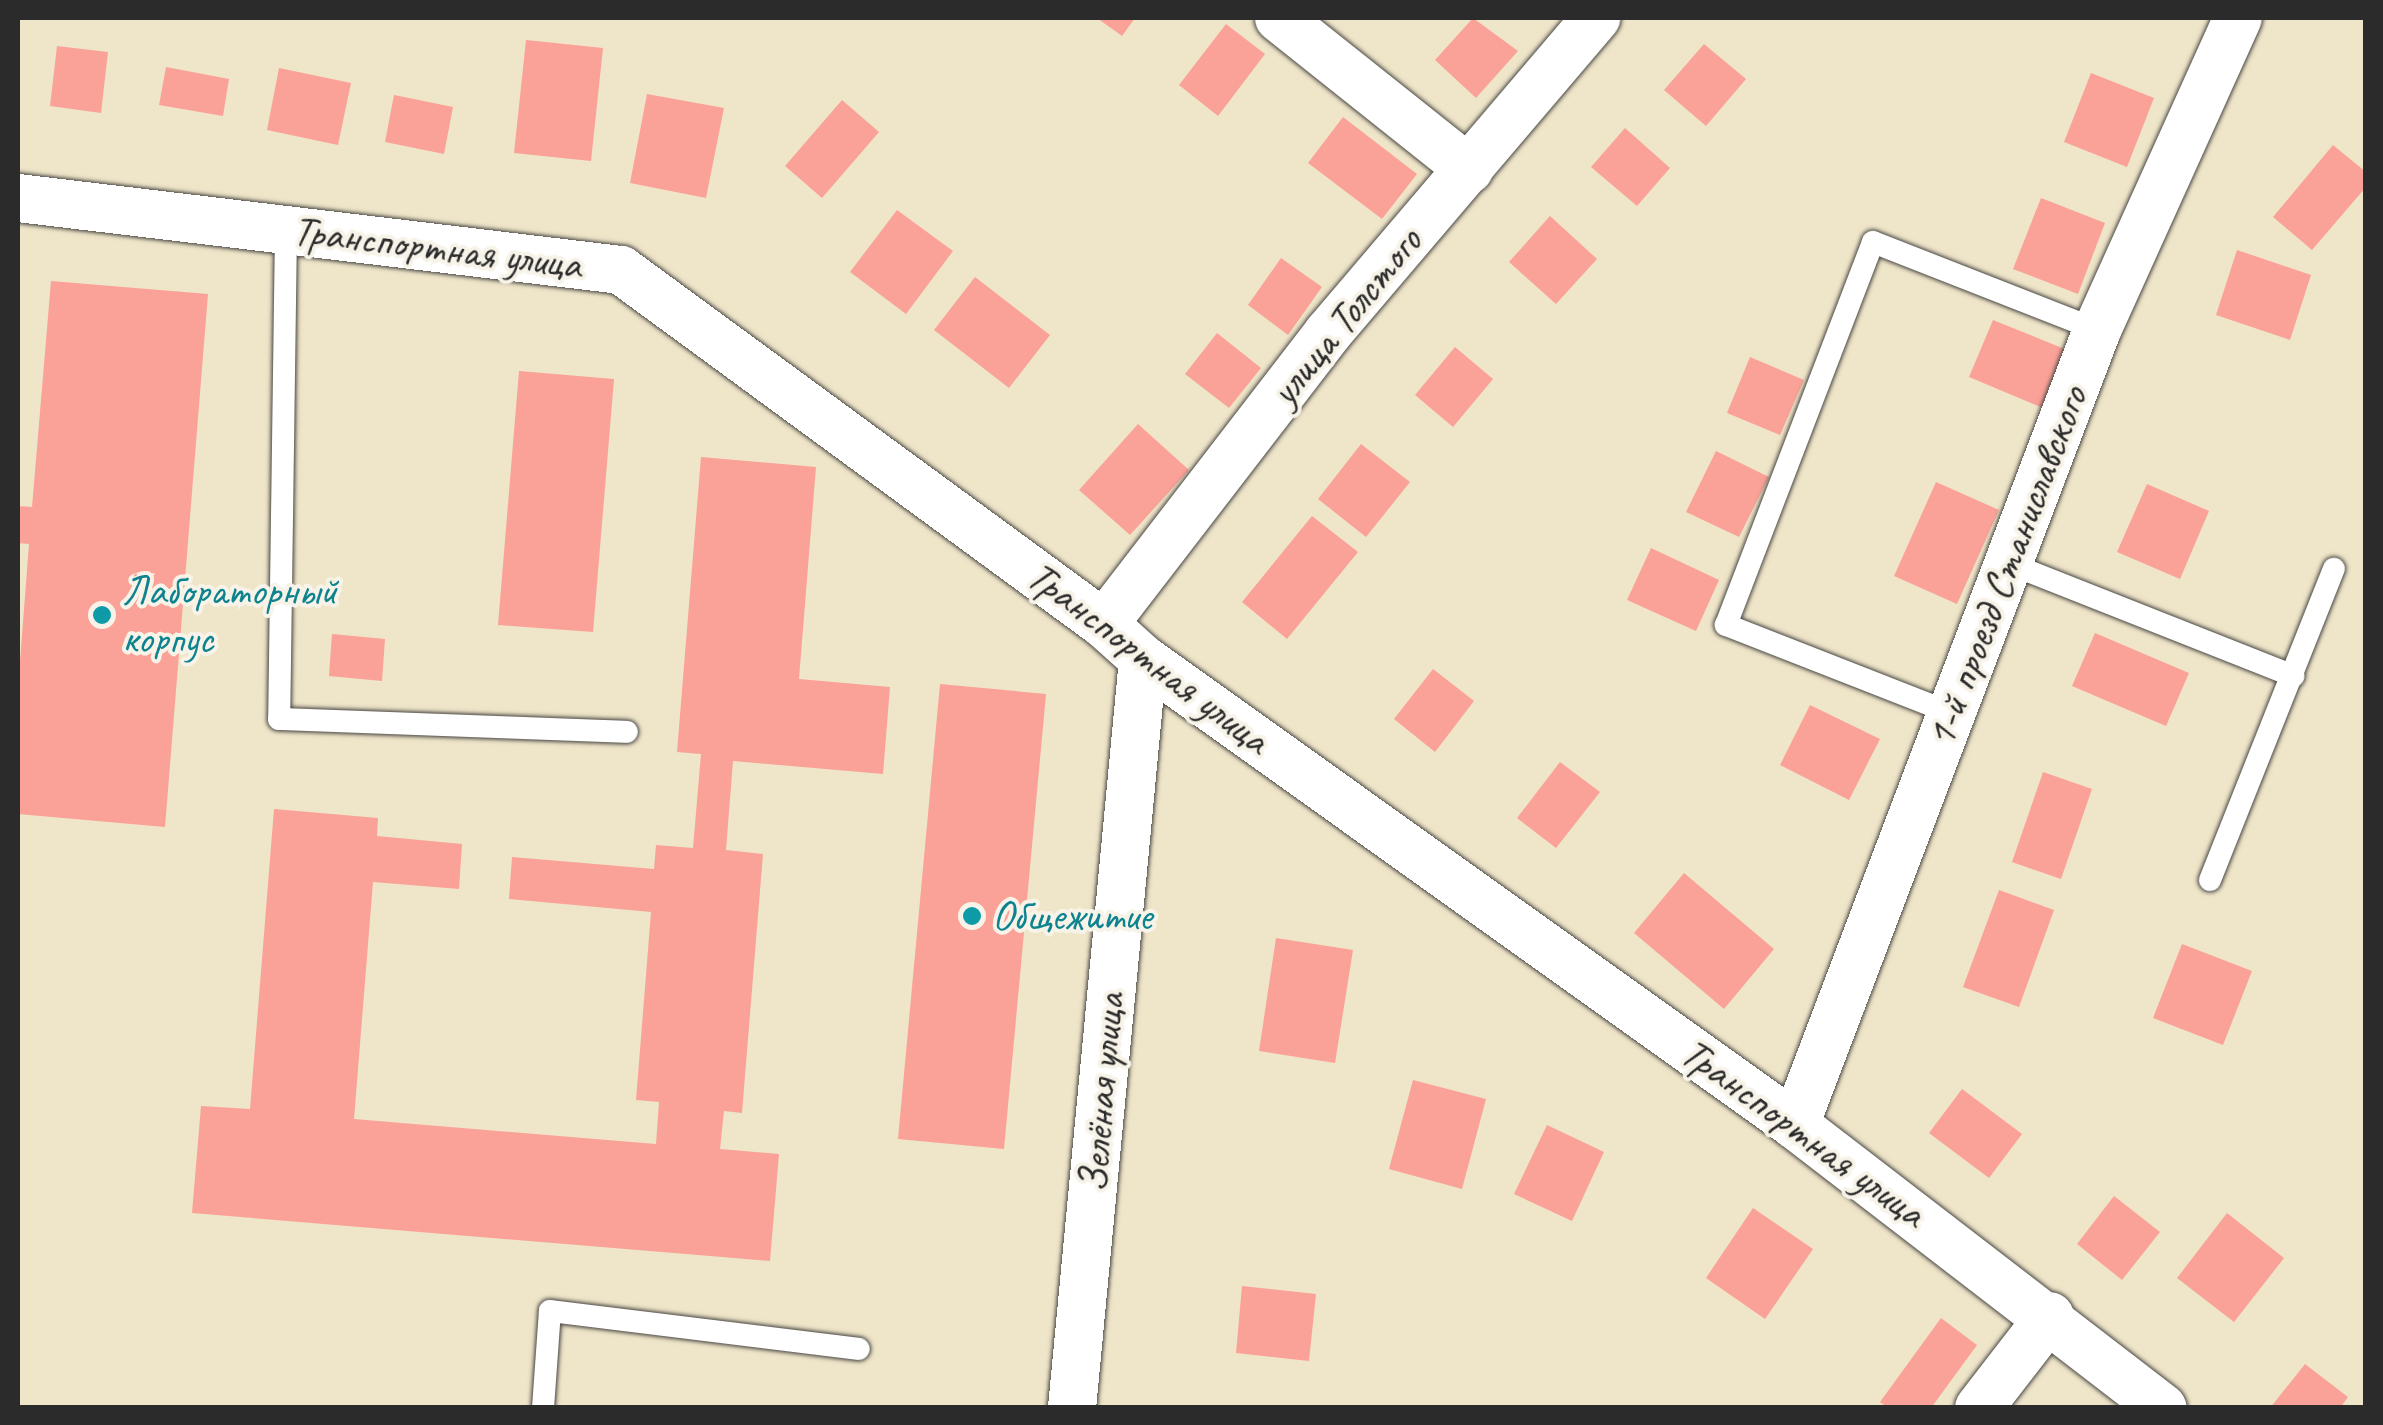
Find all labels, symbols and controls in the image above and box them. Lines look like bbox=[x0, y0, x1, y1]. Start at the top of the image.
street label: Транспортная улица bbox=[288, 205, 586, 291]
street label: улица Толстого bbox=[1259, 218, 1433, 416]
street label: 1-й проезд Станиславского bbox=[1914, 377, 2100, 757]
street label: Транспортная улица bbox=[1016, 549, 1280, 767]
place label: Лабораторный корпус bbox=[122, 566, 337, 664]
marker: Лабораторный корпус bbox=[91, 604, 113, 626]
place label: Общежитие bbox=[992, 891, 1152, 941]
marker: Общежитие bbox=[961, 905, 983, 927]
street label: Зелёная улица bbox=[1068, 989, 1136, 1197]
street label: Транспортная улица bbox=[1669, 1026, 1937, 1240]

